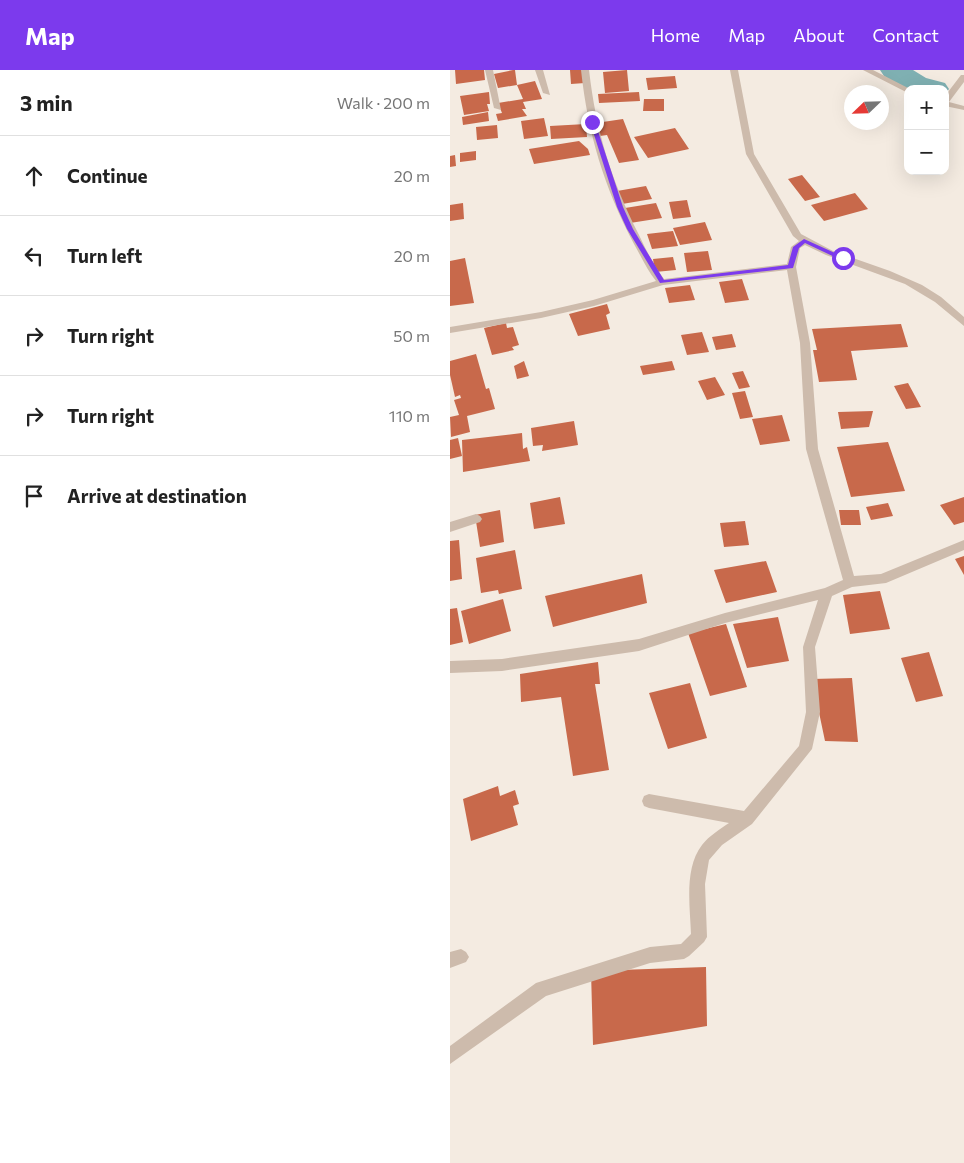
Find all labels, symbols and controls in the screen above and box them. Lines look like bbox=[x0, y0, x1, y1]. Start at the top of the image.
text: Map bbox=[25, 21, 75, 50]
text: Home bbox=[651, 24, 700, 46]
text: Map bbox=[728, 24, 765, 46]
text: About bbox=[793, 24, 845, 46]
text: Contact bbox=[873, 24, 939, 46]
north arrow bbox=[844, 85, 889, 130]
map controls bbox=[904, 85, 949, 175]
button: + bbox=[904, 85, 949, 130]
text: 3 min bbox=[20, 90, 73, 115]
text: Walk · 200 m bbox=[337, 93, 430, 112]
route end bbox=[581, 111, 604, 134]
button: − bbox=[904, 130, 949, 175]
icon: ahead bbox=[20, 162, 48, 190]
text: Continue bbox=[67, 164, 147, 187]
text: 20 m bbox=[394, 166, 430, 185]
icon: left bbox=[20, 242, 48, 270]
text: Turn left bbox=[67, 244, 142, 267]
text: 20 m bbox=[394, 246, 430, 265]
route start bbox=[832, 247, 855, 270]
icon: right bbox=[20, 322, 48, 350]
text: Turn right bbox=[67, 324, 154, 347]
text: 50 m bbox=[393, 326, 430, 345]
icon: right bbox=[20, 402, 48, 430]
text: Turn right bbox=[67, 404, 154, 427]
text: 110 m bbox=[389, 406, 430, 425]
icon: arrive bbox=[20, 482, 48, 510]
text: Arrive at destination bbox=[67, 484, 247, 507]

